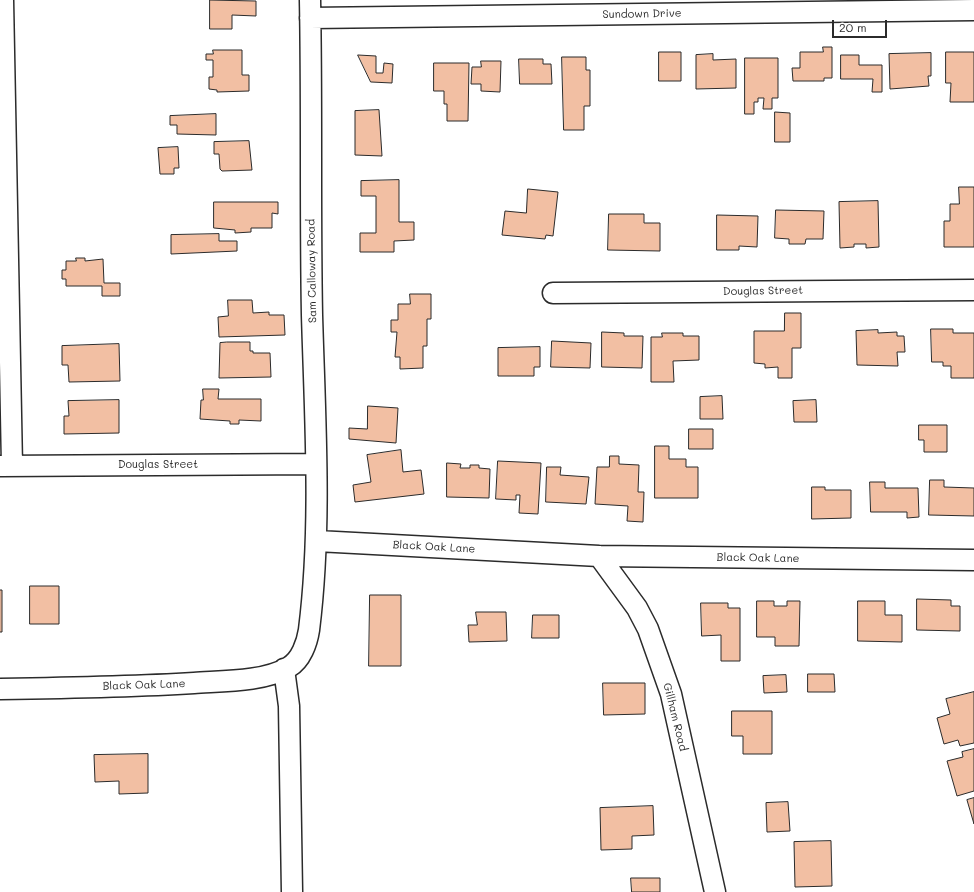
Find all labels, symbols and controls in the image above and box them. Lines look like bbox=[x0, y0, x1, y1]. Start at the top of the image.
street label: Sundown Drive bbox=[602, 7, 682, 21]
scale bar bbox=[834, 12, 889, 38]
text: 20 m bbox=[839, 19, 867, 35]
street label: Sam Calloway Road bbox=[304, 219, 320, 323]
street label: Douglas Street bbox=[723, 284, 803, 298]
street label: Douglas Street bbox=[118, 458, 198, 472]
street label: Black Oak Lane bbox=[392, 538, 476, 556]
street label: Black Oak Lane bbox=[717, 551, 799, 565]
street label: Black Oak Lane bbox=[102, 677, 186, 693]
street label: Gillham Road bbox=[660, 682, 690, 752]

